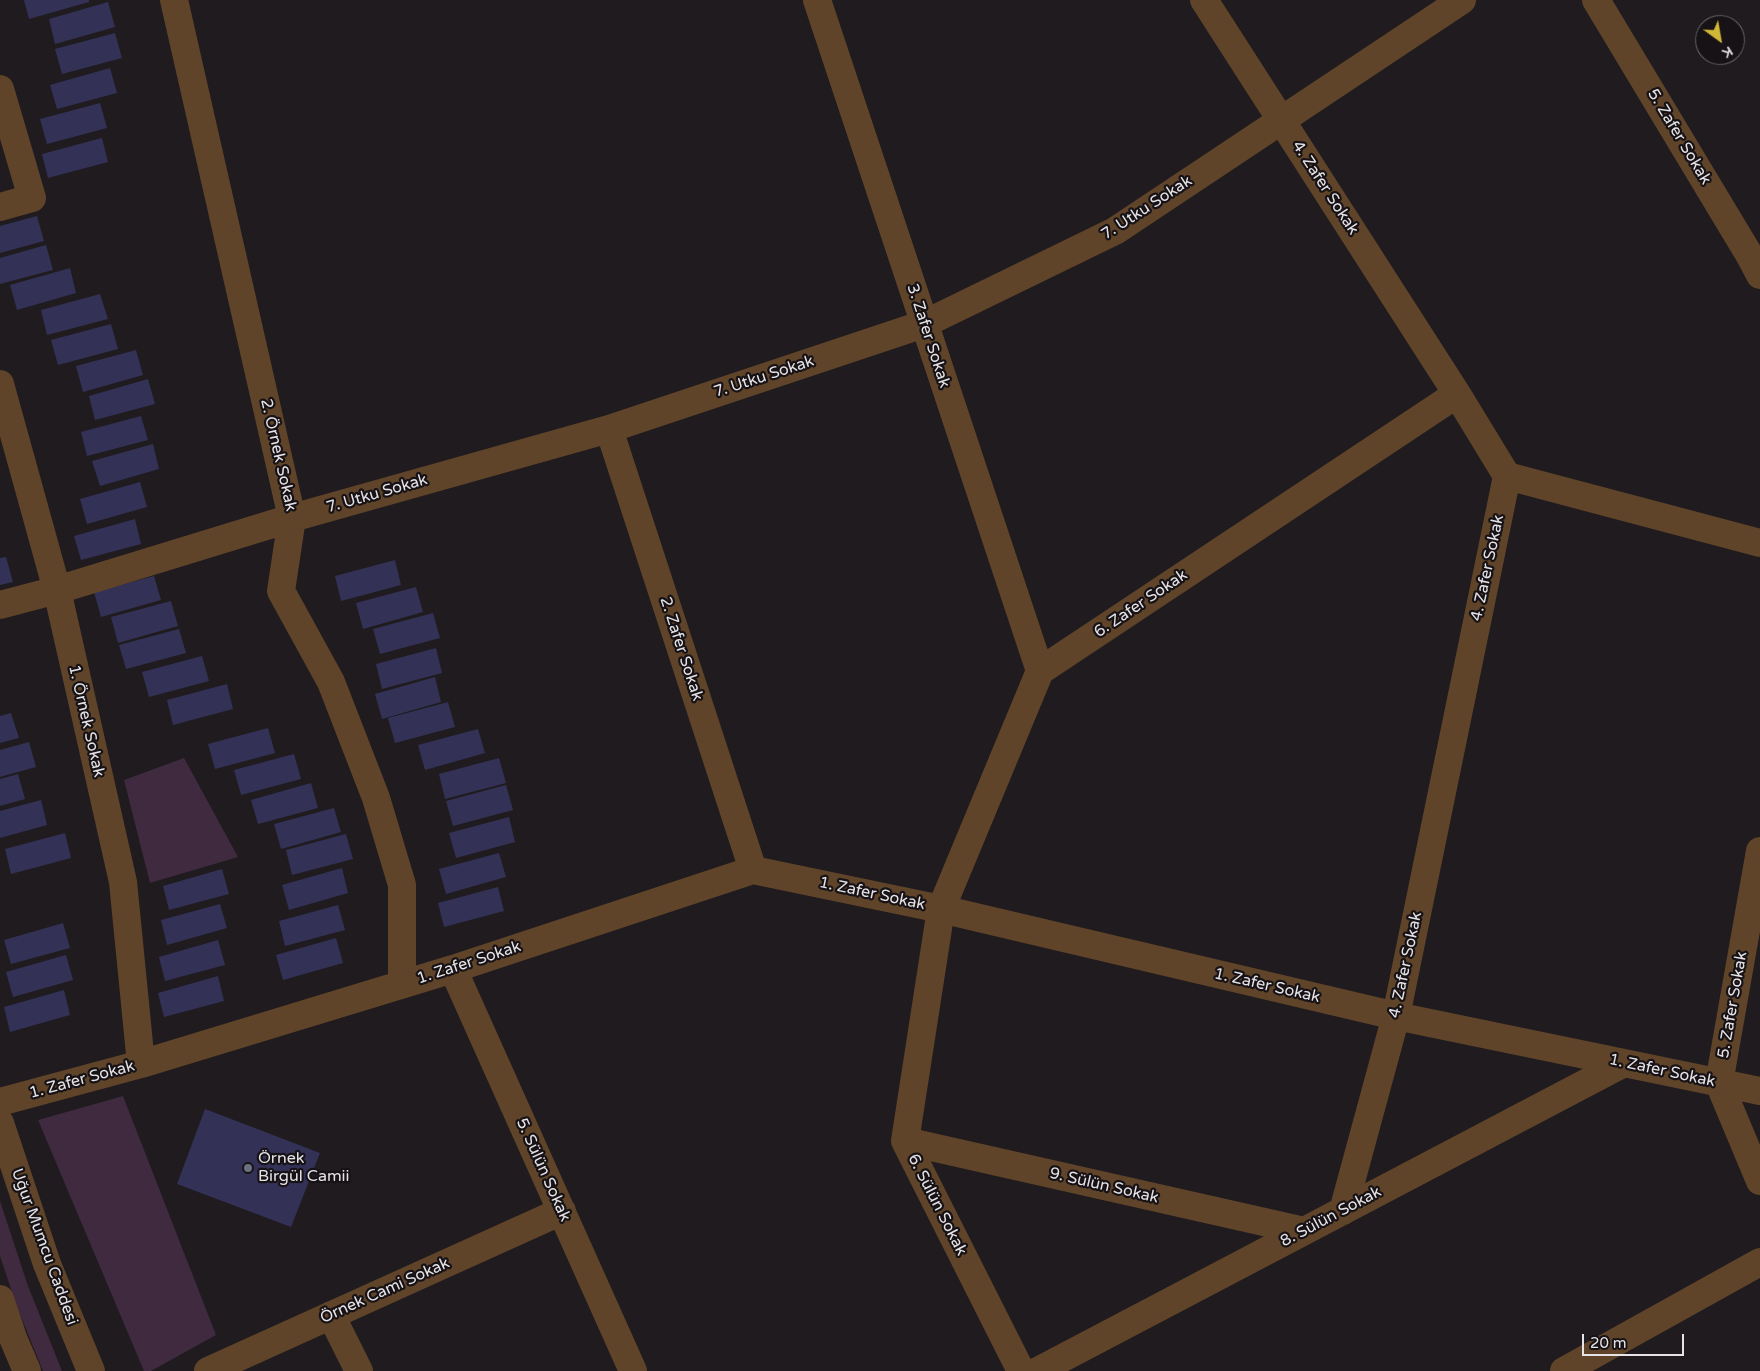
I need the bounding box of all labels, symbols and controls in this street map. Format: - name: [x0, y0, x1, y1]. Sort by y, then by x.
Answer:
- north arrow: [1695, 15, 1745, 65]
- text: K: [1719, 43, 1736, 62]
- street label: 5. Zafer Sokak: [1643, 86, 1715, 188]
- street label: 4. Zafer Sokak: [1287, 137, 1363, 239]
- street label: 7. Utku Sokak: [1098, 172, 1196, 244]
- street label: 3. Zafer Sokak: [902, 282, 954, 390]
- street label: 7. Utku Sokak: [712, 352, 816, 402]
- street label: 2. Örnek Sokak: [256, 397, 300, 513]
- street label: 7. Utku Sokak: [324, 470, 430, 518]
- street label: 4. Zafer Sokak: [1467, 513, 1509, 623]
- street label: 6. Zafer Sokak: [1091, 566, 1191, 642]
- street label: 2. Zafer Sokak: [655, 595, 707, 703]
- street label: 1. Örnek Sokak: [64, 663, 108, 779]
- street label: 1. Zafer Sokak: [817, 873, 927, 915]
- street label: 4. Zafer Sokak: [1385, 910, 1427, 1020]
- street label: 1. Zafer Sokak: [415, 937, 523, 989]
- street label: 5. Zafer Sokak: [1714, 950, 1752, 1060]
- street label: 1. Zafer Sokak: [1212, 964, 1322, 1008]
- street label: 1. Zafer Sokak: [1607, 1050, 1717, 1092]
- street label: 1. Zafer Sokak: [27, 1057, 137, 1103]
- street label: 5. Sülün Sokak: [512, 1115, 574, 1225]
- place label: Örnek Birgül Camii: [258, 1149, 350, 1187]
- street label: 6. Sülün Sokak: [903, 1151, 971, 1259]
- marker: Örnek Birgül Camii: [242, 1162, 254, 1174]
- street label: 9. Sülün Sokak: [1048, 1164, 1160, 1208]
- street label: Uğur Mumcu Caddesi: [7, 1166, 81, 1328]
- street label: 8. Sülün Sokak: [1277, 1182, 1385, 1252]
- street label: Örnek Cami Sokak: [317, 1254, 453, 1328]
- scale bar: [1585, 1324, 1688, 1356]
- text: 20 m: [1590, 1334, 1627, 1352]

